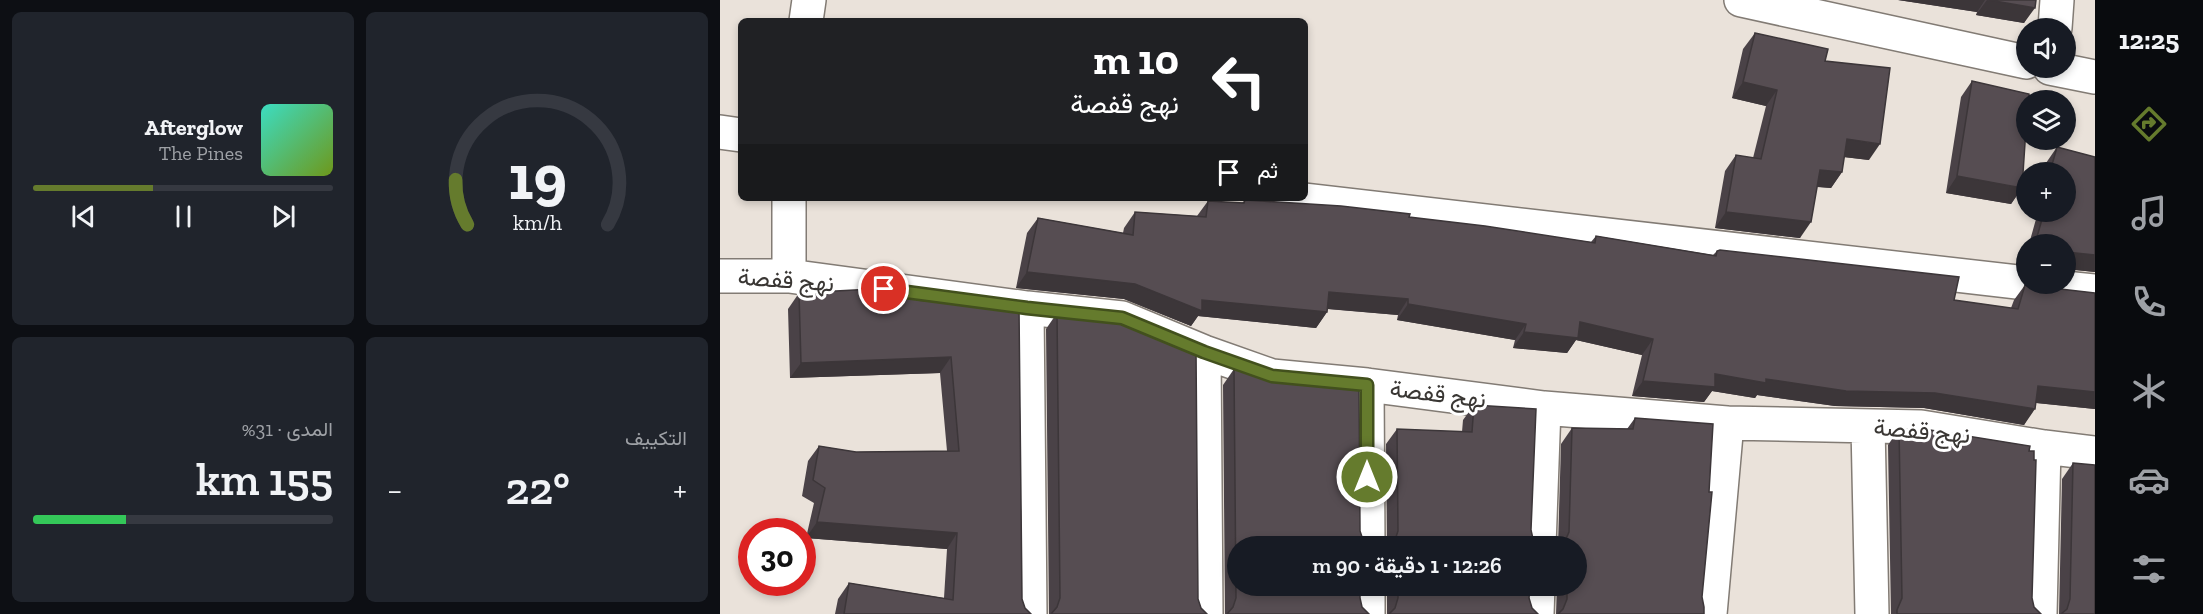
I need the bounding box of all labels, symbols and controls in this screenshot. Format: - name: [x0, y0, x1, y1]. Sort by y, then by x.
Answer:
- map controls: [2016, 18, 2076, 294]
- button: sound: [2016, 18, 2076, 78]
- text: 12:25: [2119, 24, 2179, 56]
- text: 10 m: [1093, 34, 1179, 85]
- icon: left: [1200, 42, 1278, 120]
- text: نهج قفصة: [1070, 88, 1179, 120]
- button: layers: [2016, 90, 2076, 150]
- icon: directions: [2128, 103, 2170, 145]
- text: Afterglow: [145, 114, 243, 141]
- text: The Pines: [159, 141, 243, 165]
- text: 19: [508, 141, 566, 216]
- icon: arrive: [1212, 156, 1245, 189]
- text: ثم: [1257, 157, 1278, 184]
- button: +: [2016, 162, 2076, 222]
- icon: music: [2128, 192, 2170, 234]
- icon: previous: [67, 200, 100, 233]
- icon: pause: [167, 200, 200, 233]
- icon: next: [267, 200, 300, 233]
- text: km/h: [513, 211, 561, 236]
- button: −: [2016, 234, 2076, 294]
- street label: نهج قفصة: [737, 262, 835, 300]
- pin: [858, 263, 909, 314]
- icon: arrive: [867, 272, 900, 305]
- icon: phone: [2128, 281, 2170, 323]
- icon: climate: [2128, 370, 2170, 412]
- street label: نهج قفصة: [1388, 373, 1488, 417]
- street label: نهج قفصة: [1872, 412, 1971, 452]
- text: المدى · 31%: [242, 417, 333, 441]
- text: التكييف: [625, 426, 687, 450]
- position arrow: [1335, 445, 1399, 509]
- text: 155 km: [196, 453, 333, 507]
- icon: car: [2128, 459, 2170, 501]
- text: 22°: [506, 462, 570, 516]
- text: −: [387, 470, 402, 509]
- text: +: [673, 470, 687, 509]
- speed limit sign: 30: [738, 518, 816, 596]
- icon: filters: [2128, 548, 2170, 590]
- text: 12:26 · 1 دقيقة · 90 m: [1312, 552, 1502, 579]

